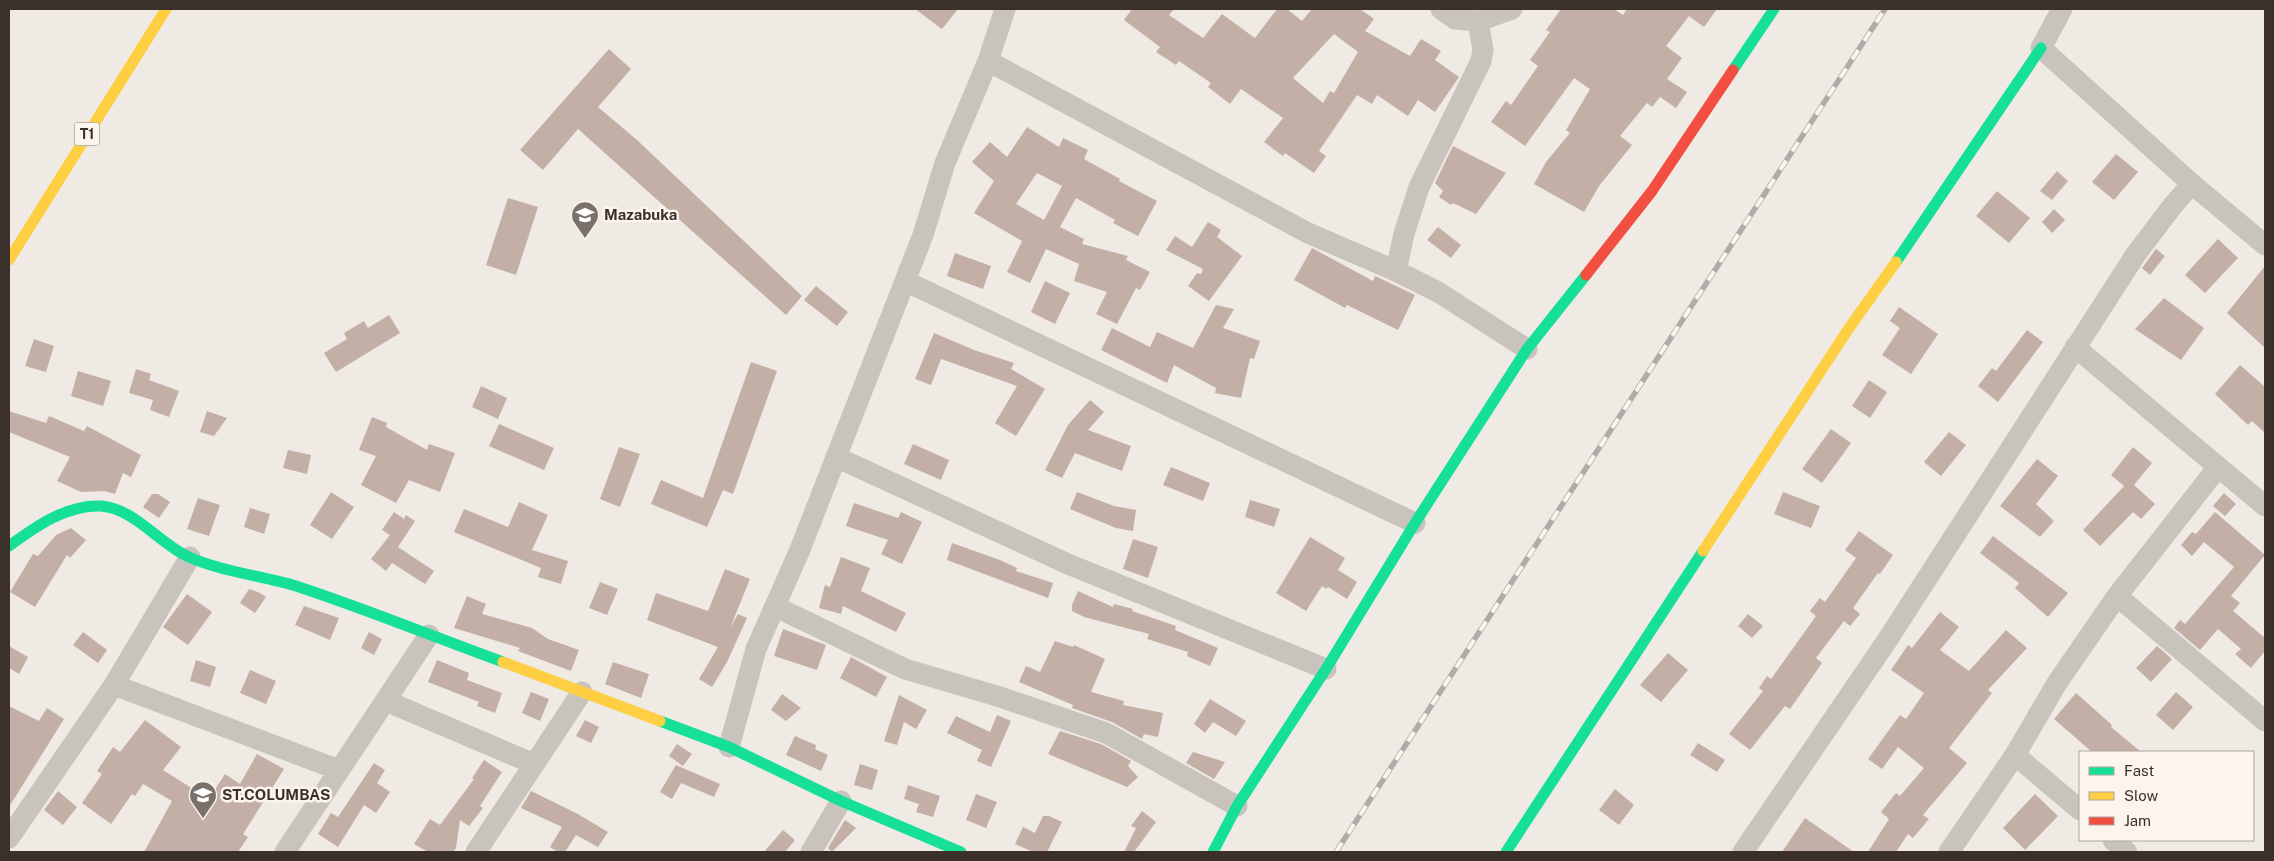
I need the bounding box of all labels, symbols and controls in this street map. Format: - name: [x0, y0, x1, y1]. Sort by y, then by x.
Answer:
- road number: T1: [74, 122, 100, 146]
- school or university icon: Mazabuka: [570, 200, 600, 239]
- place label: Mazabuka: [604, 206, 677, 223]
- legend: [2079, 751, 2254, 841]
- text: Fast: [2124, 762, 2154, 779]
- school or university icon: ST.COLUMBAS: [188, 780, 218, 819]
- place label: ST.COLUMBAS: [222, 786, 330, 803]
- text: Slow: [2124, 787, 2159, 804]
- text: Jam: [2124, 812, 2151, 829]

